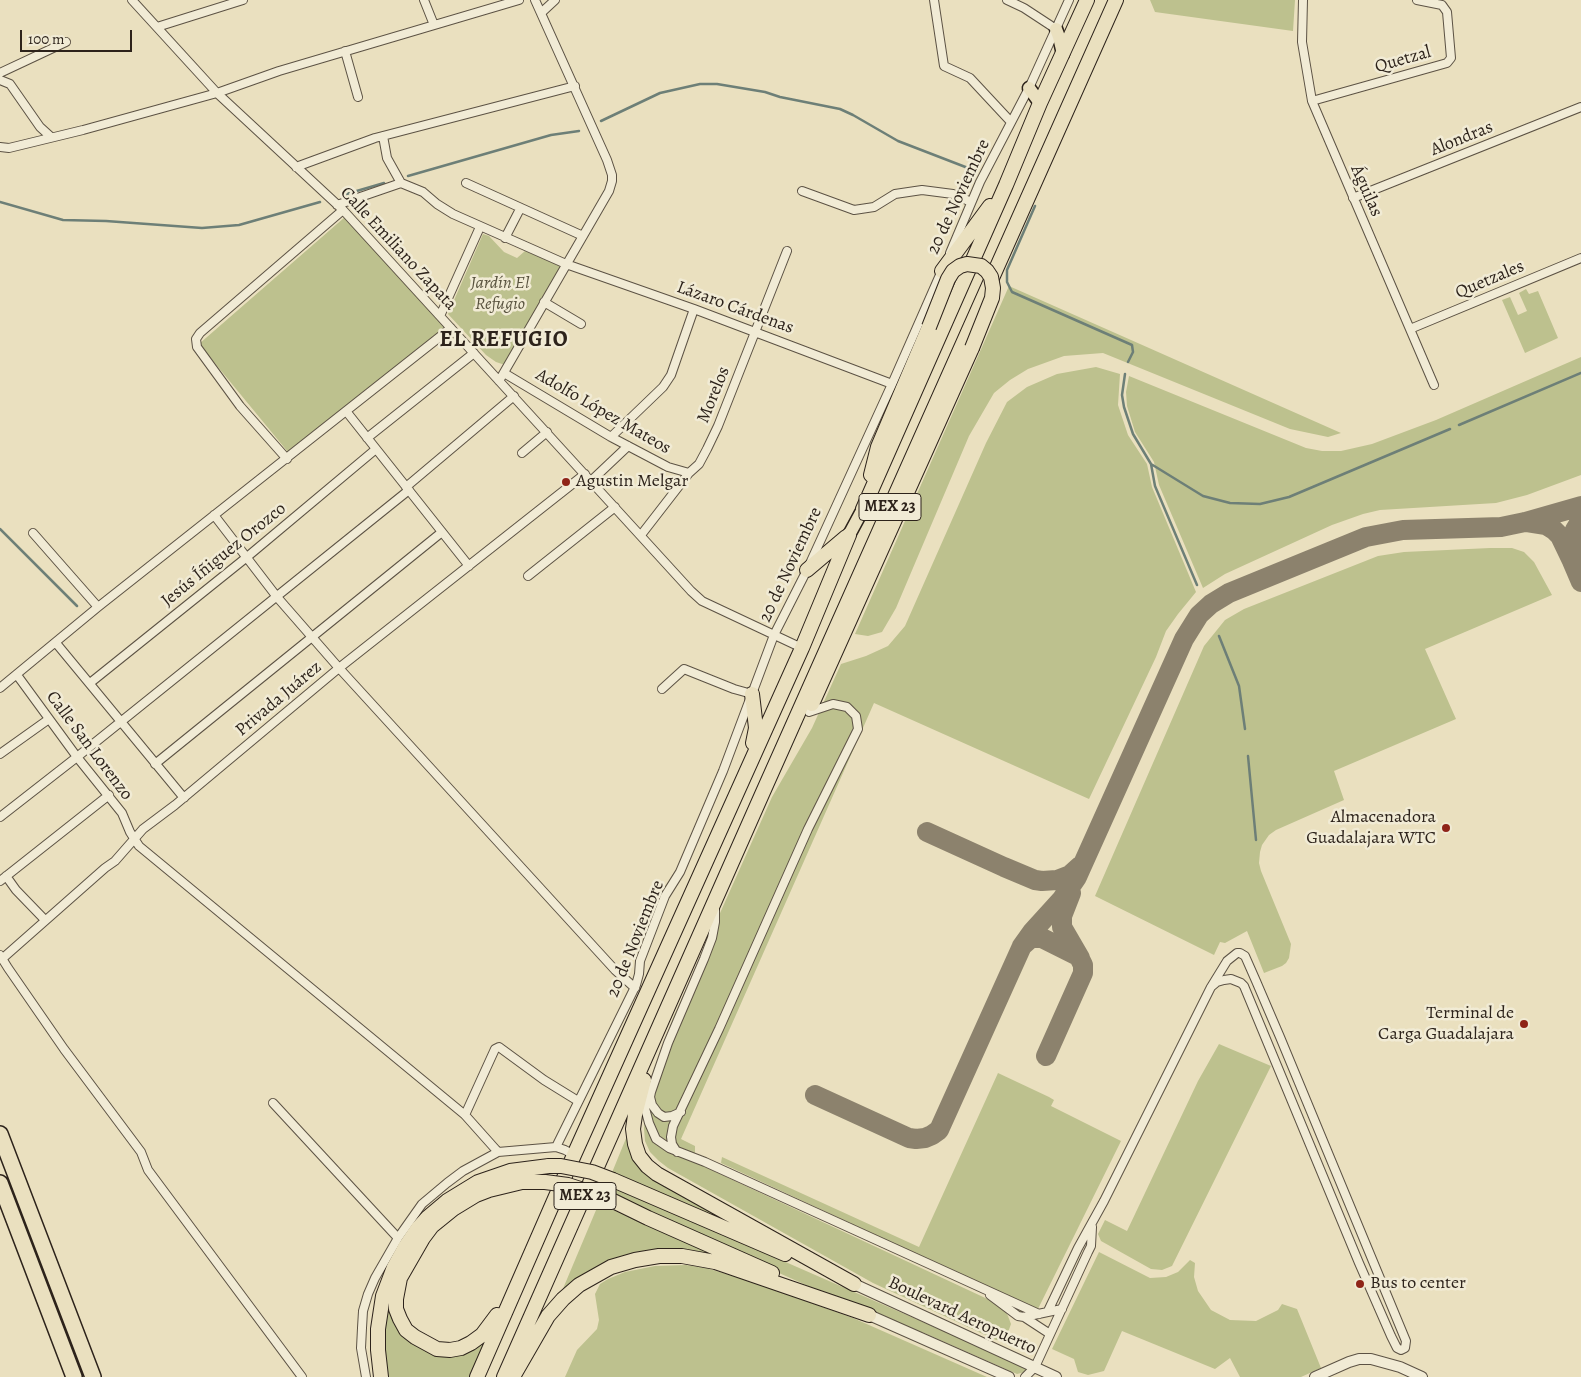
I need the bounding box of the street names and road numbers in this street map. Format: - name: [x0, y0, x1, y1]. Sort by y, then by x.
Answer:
- street label: Quetzal: [1372, 42, 1434, 78]
- street label: Alondras: [1428, 117, 1496, 161]
- street label: 20 de Noviembre: [923, 136, 995, 258]
- street label: Águilas: [1345, 162, 1387, 220]
- street label: Calle Emiliano Zapata: [335, 183, 461, 315]
- street label: Quetzales: [1452, 256, 1528, 304]
- street label: Lázaro Cárdenas: [674, 277, 796, 339]
- street label: Morelos: [693, 364, 735, 426]
- street label: Adolfo López Mateos: [532, 365, 674, 459]
- road number: MEX 23: [859, 494, 921, 520]
- street label: Jesús Íñiguez Orozco: [157, 498, 291, 612]
- street label: 20 de Noviembre: [755, 504, 827, 626]
- street label: Privada Juárez: [231, 657, 327, 741]
- street label: Calle San Lorenzo: [41, 687, 137, 805]
- street label: 20 de Noviembre: [603, 877, 669, 1001]
- road number: MEX 23: [554, 1182, 616, 1210]
- street label: Boulevard Aeropuerto: [885, 1272, 1039, 1360]

